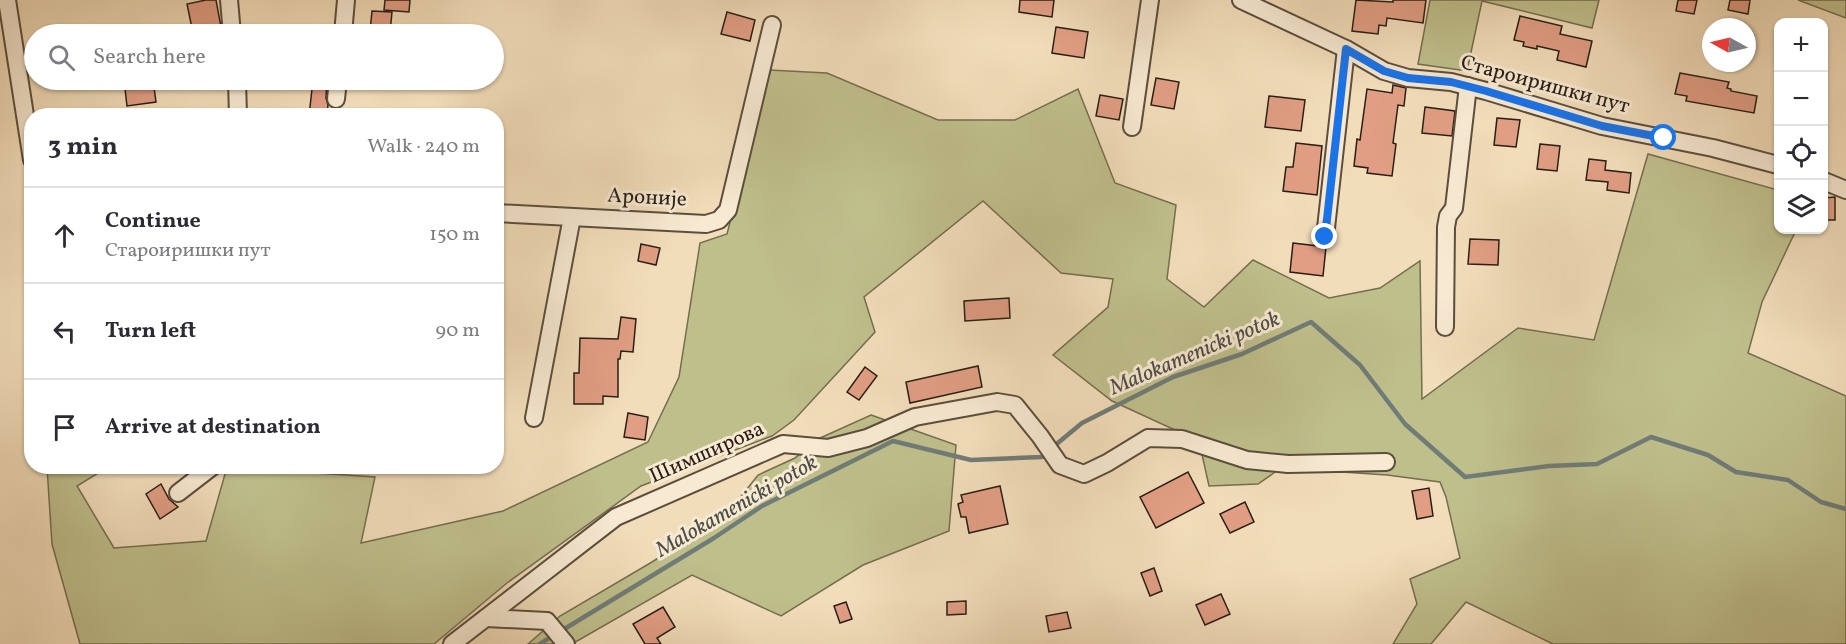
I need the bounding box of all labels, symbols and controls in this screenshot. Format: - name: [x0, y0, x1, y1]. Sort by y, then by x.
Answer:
- north arrow: [1702, 18, 1756, 72]
- map controls: [1774, 18, 1828, 234]
- button: +: [1774, 18, 1828, 72]
- search box: [24, 24, 504, 90]
- icon: search: [45, 41, 78, 74]
- text: Search here: [93, 42, 206, 73]
- street label: Староиришки пут: [1457, 49, 1633, 122]
- button: −: [1774, 72, 1828, 126]
- route start: [1650, 124, 1676, 150]
- button: locate: [1774, 126, 1828, 180]
- text: 3 min: [48, 129, 118, 165]
- text: Walk · 240 m: [367, 133, 480, 161]
- button: layers: [1774, 180, 1828, 234]
- street label: Ароније: [607, 181, 687, 215]
- text: Continue: [105, 206, 201, 237]
- icon: ahead: [48, 219, 81, 252]
- text: 150 m: [429, 221, 480, 249]
- route end: [1311, 223, 1337, 249]
- text: Староиришки пут: [105, 237, 271, 265]
- water label: Malokamenicki potok: [1104, 304, 1285, 404]
- icon: left: [48, 315, 81, 348]
- text: Turn left: [105, 316, 196, 347]
- text: 90 m: [436, 317, 480, 345]
- icon: arrive: [48, 411, 81, 444]
- text: Arrive at destination: [105, 412, 321, 443]
- street label: Шимширова: [645, 415, 769, 491]
- water label: Malokamenicki potok: [649, 448, 824, 566]

